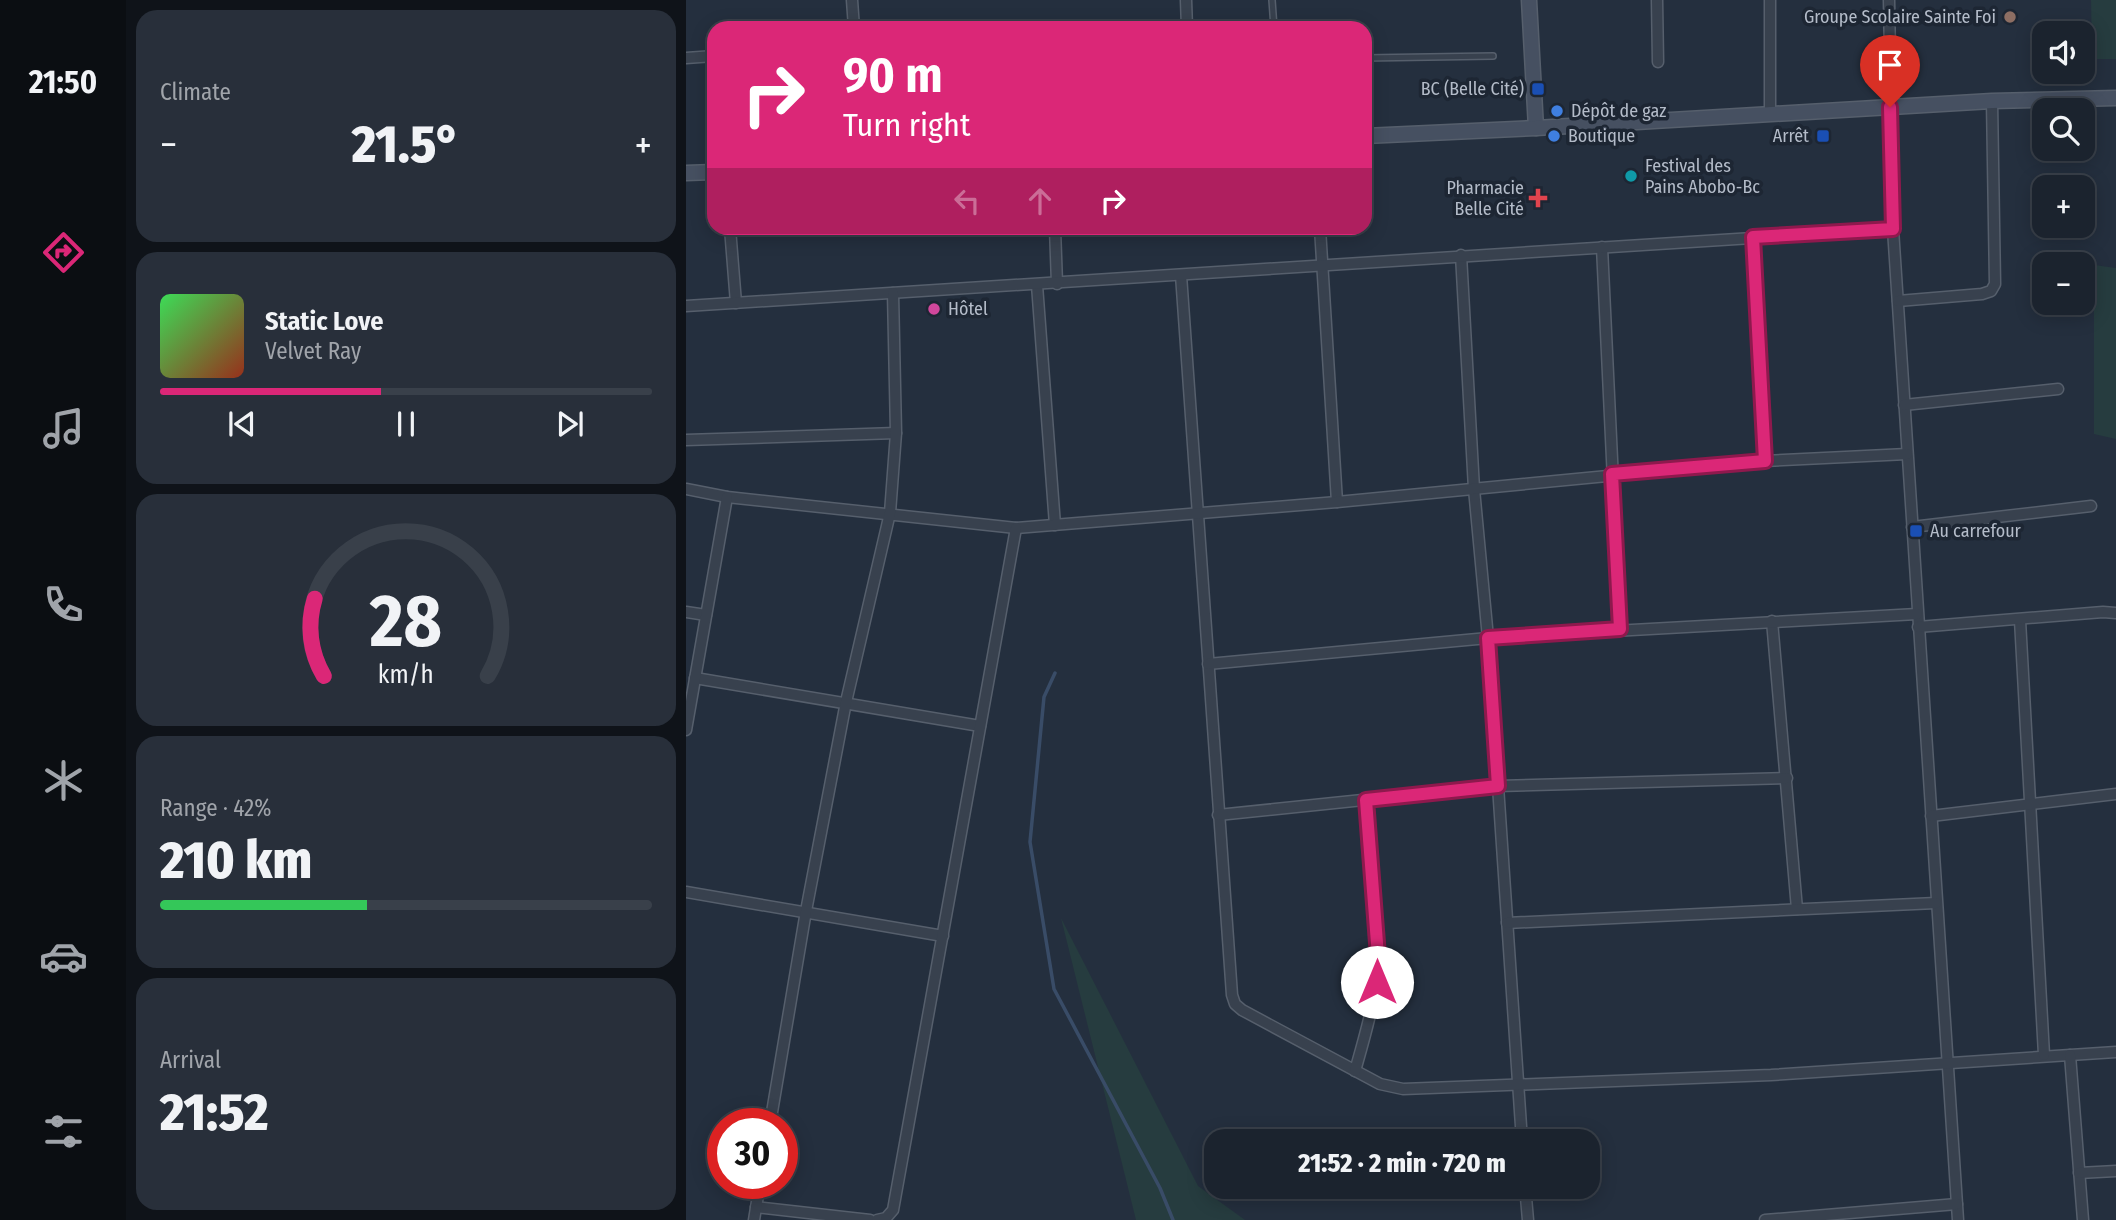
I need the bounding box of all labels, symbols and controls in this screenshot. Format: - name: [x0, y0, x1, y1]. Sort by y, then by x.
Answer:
- place label: Groupe Scolaire Sainte Foi: [1804, 6, 1996, 28]
- marker: Groupe Scolaire Sainte Foi: [2002, 9, 2018, 25]
- map controls: [2032, 21, 2095, 315]
- button: sound: [2032, 21, 2095, 84]
- pin: [1860, 35, 1920, 107]
- text: 90 m: [843, 46, 943, 105]
- icon: arrive: [1871, 46, 1909, 84]
- icon: right: [728, 49, 819, 140]
- text: 21:50: [29, 63, 97, 101]
- text: Climate: [160, 78, 231, 106]
- place label: BC (Belle Cité): [1421, 78, 1524, 100]
- marker: BC (Belle Cité): [1530, 81, 1546, 97]
- button: search: [2032, 98, 2095, 161]
- place label: Dépôt de gaz: [1571, 100, 1666, 122]
- marker: Dépôt de gaz: [1549, 103, 1565, 119]
- text: Turn right: [843, 106, 970, 144]
- text: 21.5°: [352, 113, 460, 176]
- text: −: [160, 122, 177, 168]
- text: +: [635, 122, 652, 168]
- place label: Boutique: [1568, 125, 1635, 147]
- place label: Arrêt: [1773, 125, 1809, 147]
- marker: Boutique: [1546, 128, 1562, 144]
- marker: Arrêt: [1815, 128, 1831, 144]
- place label: Festival des Pains Abobo-Bc: [1645, 155, 1760, 198]
- marker: Festival des Pains Abobo-Bc: [1623, 168, 1639, 184]
- button: +: [2032, 175, 2095, 238]
- place label: Pharmacie Belle Cité: [1447, 177, 1524, 220]
- icon: left: [948, 182, 986, 220]
- icon: ahead: [1021, 182, 1059, 220]
- icon: right: [1094, 182, 1132, 220]
- marker: Pharmacie Belle Cité: [1530, 190, 1546, 206]
- icon: directions: [39, 228, 88, 277]
- button: −: [2032, 252, 2095, 315]
- place label: Hôtel: [948, 298, 988, 320]
- marker: Hôtel: [926, 301, 942, 317]
- text: Static Love: [265, 306, 383, 337]
- text: Velvet Ray: [265, 337, 361, 365]
- icon: music: [39, 404, 88, 453]
- icon: previous: [223, 405, 261, 443]
- icon: pause: [387, 405, 425, 443]
- icon: next: [551, 405, 589, 443]
- place label: Au carrefour: [1930, 520, 2022, 542]
- marker: Au carrefour: [1908, 523, 1924, 539]
- text: 28: [369, 578, 442, 665]
- icon: phone: [39, 580, 88, 629]
- text: km/h: [378, 660, 434, 690]
- icon: climate: [39, 756, 88, 805]
- text: Range · 42%: [160, 794, 271, 822]
- text: 210 km: [160, 829, 312, 892]
- icon: car: [39, 932, 88, 981]
- position arrow: [1340, 945, 1414, 1019]
- text: Arrival: [160, 1046, 221, 1074]
- text: 21:52: [160, 1081, 268, 1144]
- icon: filters: [39, 1107, 88, 1156]
- speed limit sign: 30: [707, 1108, 798, 1199]
- text: 21:52 · 2 min · 720 m: [1298, 1148, 1506, 1179]

